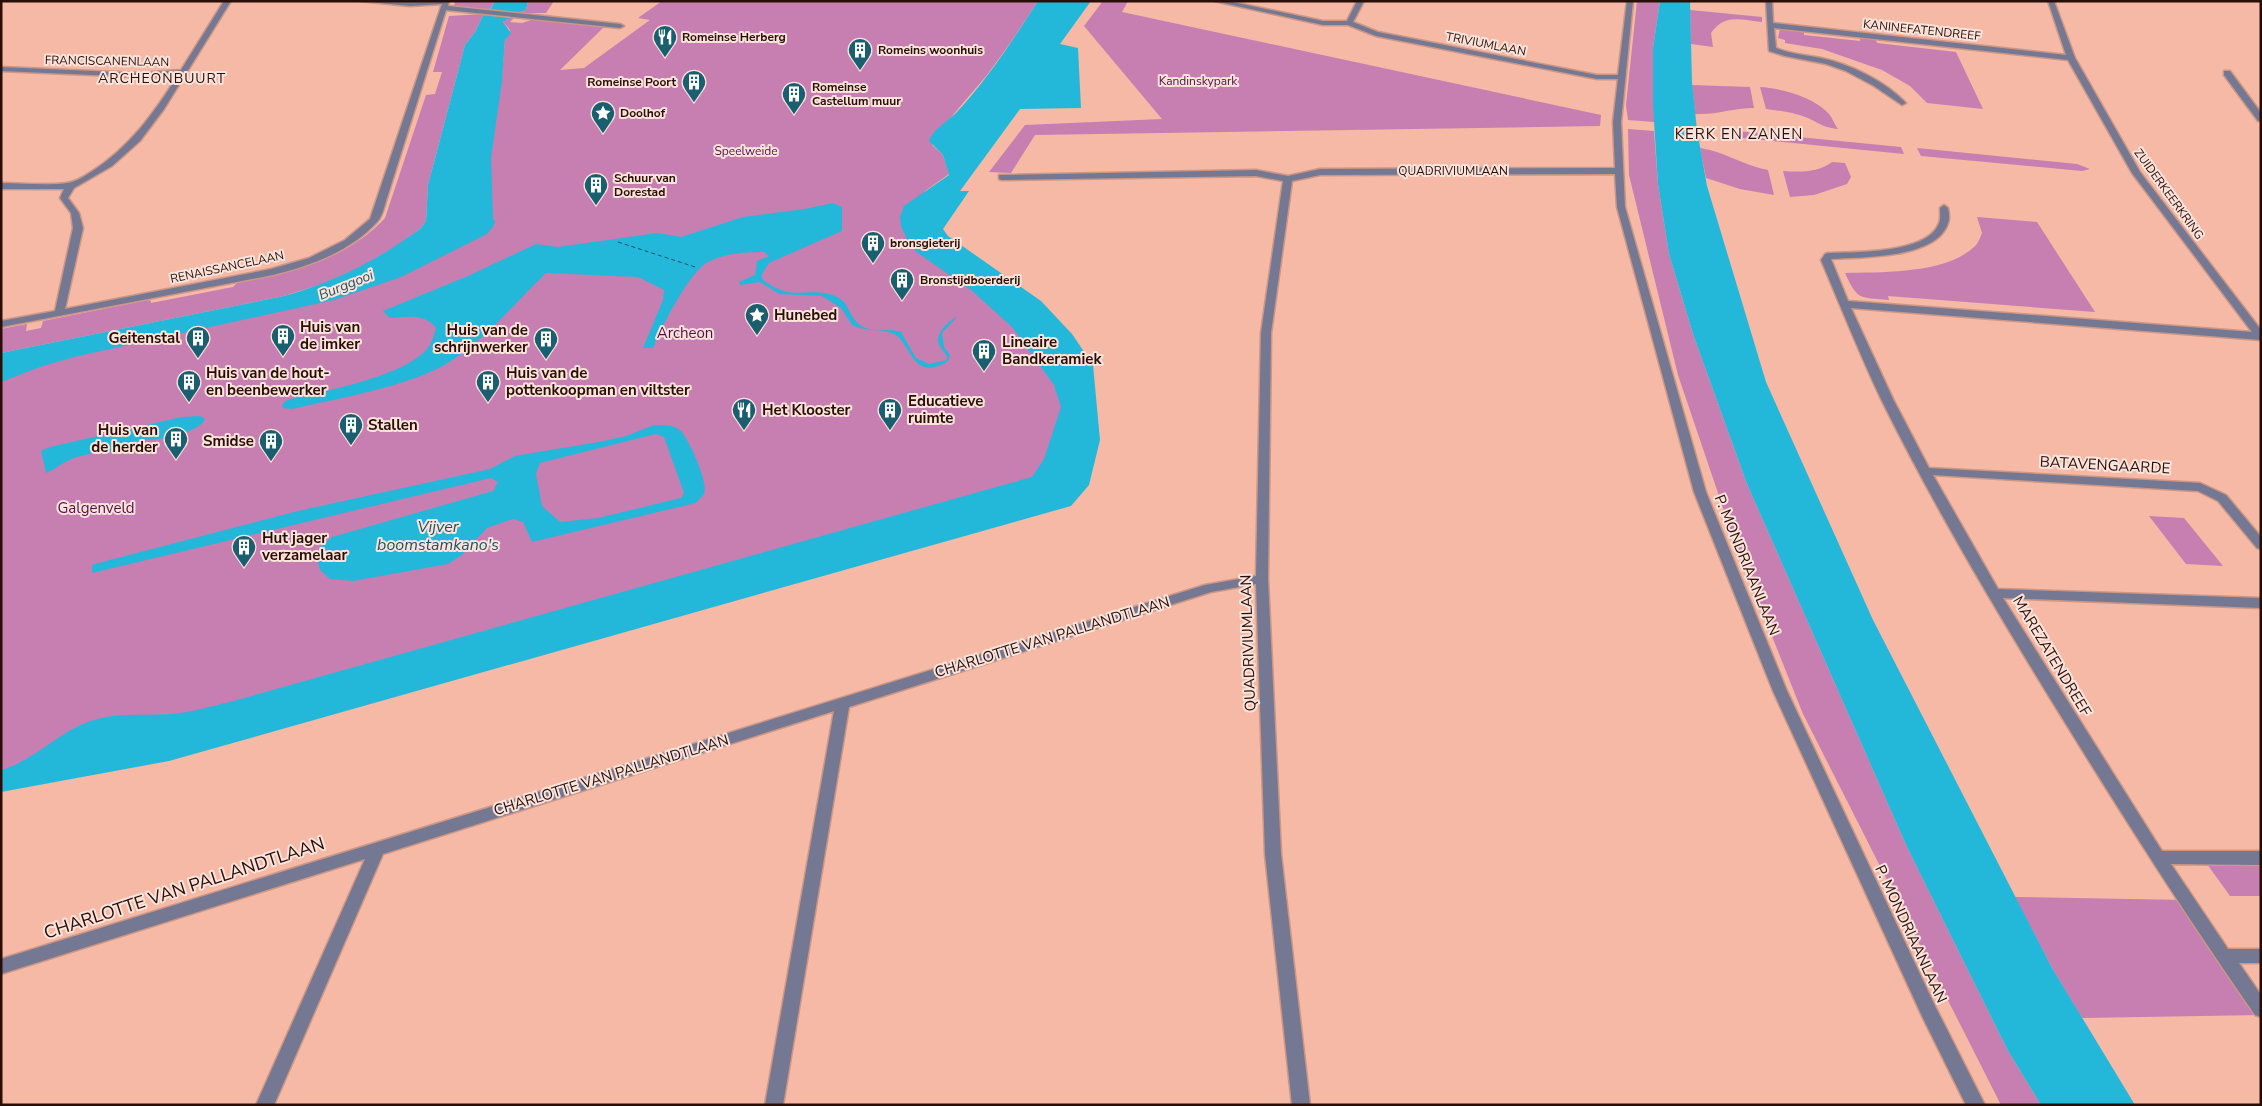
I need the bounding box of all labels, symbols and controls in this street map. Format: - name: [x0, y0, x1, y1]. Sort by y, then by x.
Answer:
- street label: KANINEFATENDREEF: [1862, 16, 1982, 44]
- restaurant icon: Romeinse Herberg: [652, 24, 678, 58]
- street label: TRIVIUMLAAN: [1445, 28, 1527, 60]
- place label: Romeinse Herberg: [682, 29, 786, 45]
- building icon: Romeins woonhuis: [847, 37, 873, 71]
- place label: Romeins woonhuis: [878, 42, 983, 58]
- street label: FRANCISCANENLAAN: [45, 52, 169, 70]
- district label: ARCHEONBUURT: [98, 69, 226, 88]
- building icon: Romeinse Poort: [681, 69, 707, 103]
- park label: Kandinskypark: [1159, 73, 1238, 89]
- place label: Romeinse Poort: [587, 74, 676, 90]
- place label: Romeinse Castellum muur: [812, 79, 901, 109]
- building icon: Romeinse Castellum muur: [781, 81, 807, 115]
- place icon: Doolhof: [590, 100, 616, 134]
- place label: Doolhof: [620, 105, 666, 121]
- district label: KERK EN ZANEN: [1675, 124, 1803, 144]
- park label: Speelweide: [714, 143, 778, 159]
- street label: ZUIDERKEERKRING: [2131, 145, 2207, 243]
- street label: QUADRIVIUMLAAN: [1398, 163, 1508, 179]
- place label: Schuur van Dorestad: [614, 170, 676, 200]
- building icon: Schuur van Dorestad: [583, 172, 609, 206]
- building icon: bronsgieterij: [860, 230, 886, 264]
- place label: bronsgieterij: [890, 235, 960, 251]
- street label: RENAISSANCELAAN: [169, 247, 285, 287]
- water label: Burggooi: [316, 265, 377, 305]
- building icon: Bronstijdboerderij: [889, 267, 915, 301]
- place label: Bronstijdboerderij: [920, 272, 1020, 288]
- place icon: Hunebed: [744, 302, 770, 336]
- place label: Hunebed: [774, 305, 837, 325]
- place label: Huis van de imker: [300, 317, 360, 354]
- place label: Huis van de schrijnwerker: [434, 320, 528, 357]
- building icon: Huis van de imker: [270, 323, 296, 357]
- park label: Archeon: [657, 323, 713, 343]
- building icon: Geitenstal: [185, 325, 211, 359]
- building icon: Huis van de schrijnwerker: [533, 326, 559, 360]
- place label: Geitenstal: [108, 328, 180, 348]
- place label: Lineaire Bandkeramiek: [1002, 332, 1102, 369]
- building icon: Lineaire Bandkeramiek: [971, 338, 997, 372]
- place label: Huis van de hout- en beenbewerker: [206, 363, 330, 400]
- place label: Huis van de pottenkoopman en viltster: [506, 363, 690, 400]
- building icon: Huis van de hout- en beenbewerker: [176, 369, 202, 403]
- building icon: Huis van de pottenkoopman en viltster: [475, 369, 501, 403]
- place label: Educatieve ruimte: [908, 391, 983, 428]
- restaurant icon: Het Klooster: [731, 397, 757, 431]
- building icon: Educatieve ruimte: [877, 397, 903, 431]
- place label: Het Klooster: [762, 400, 851, 420]
- building icon: Stallen: [338, 412, 364, 446]
- place label: Stallen: [368, 415, 418, 435]
- place label: Huis van de herder: [91, 420, 158, 457]
- building icon: Huis van de herder: [163, 426, 189, 460]
- building icon: Smidse: [258, 428, 284, 462]
- place label: Smidse: [203, 431, 254, 451]
- street label: BATAVENGAARDE: [2039, 452, 2171, 478]
- street label: P. MONDRIAANLAAN: [1710, 492, 1784, 638]
- park label: Galgenveld: [57, 498, 135, 518]
- water label: Vijver boomstamkano's: [377, 516, 499, 556]
- place label: Hut jager verzamelaar: [261, 528, 348, 565]
- building icon: Hut jager verzamelaar: [231, 534, 257, 568]
- street label: QUADRIVIUMLAAN: [1236, 574, 1260, 712]
- street label: CHARLOTTE VAN PALLANDTLAAN: [932, 592, 1172, 682]
- street label: MAREZATENDREEF: [2008, 592, 2096, 720]
- street label: CHARLOTTE VAN PALLANDTLAAN: [491, 730, 731, 820]
- street label: CHARLOTTE VAN PALLANDTLAAN: [41, 831, 327, 945]
- street label: P. MONDRIAANLAAN: [1870, 862, 1952, 1006]

